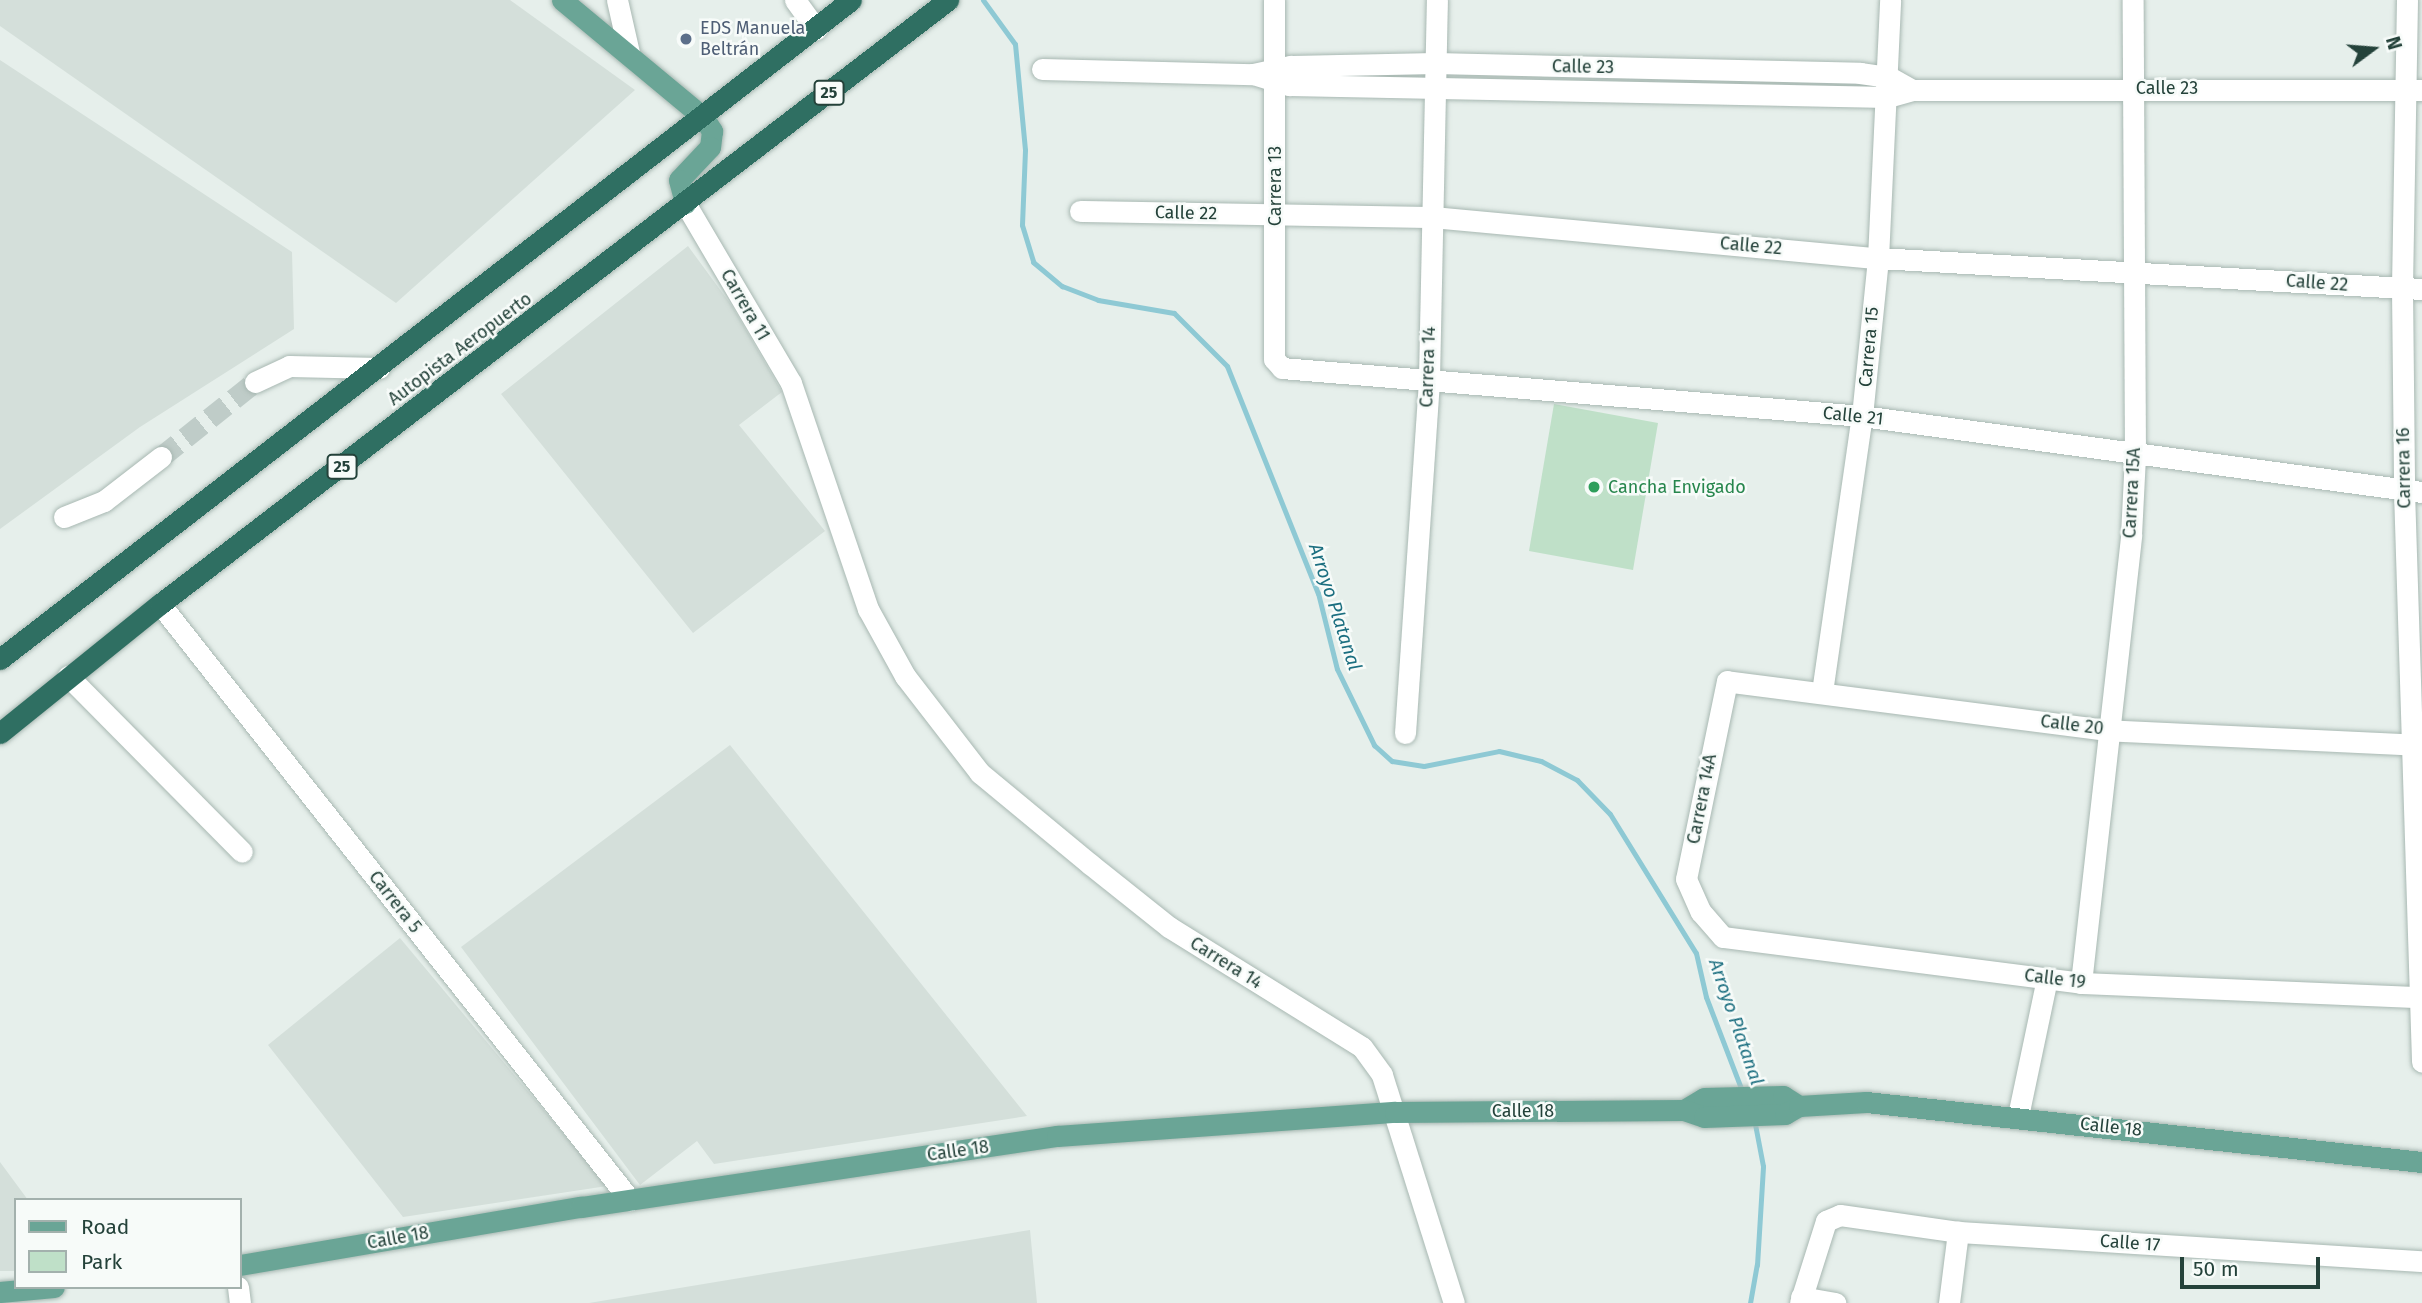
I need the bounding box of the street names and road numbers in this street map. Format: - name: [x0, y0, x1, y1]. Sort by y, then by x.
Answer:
- street label: Calle 23: [1552, 56, 1614, 78]
- street label: Calle 23: [2136, 77, 2198, 99]
- road number: 25: [813, 80, 845, 106]
- street label: Carrera 13: [1264, 146, 1286, 226]
- street label: Calle 22: [1155, 202, 1217, 224]
- street label: Calle 22: [1719, 233, 1783, 259]
- street label: Carrera 11: [716, 265, 774, 345]
- street label: Calle 22: [2285, 270, 2349, 296]
- street label: Autopista Aeropuerto: [384, 288, 536, 410]
- street label: Carrera 15: [1855, 306, 1883, 388]
- street label: Carrera 14: [1416, 326, 1440, 408]
- street label: Calle 21: [1822, 402, 1884, 430]
- street label: Carrera 16: [2392, 427, 2416, 509]
- street label: Carrera 15A: [2119, 447, 2145, 539]
- road number: 25: [326, 454, 358, 480]
- street label: Calle 20: [2039, 710, 2105, 740]
- street label: Carrera 14A: [1683, 752, 1721, 846]
- street label: Carrera 5: [364, 867, 426, 937]
- street label: Carrera 14: [1186, 932, 1266, 994]
- street label: Calle 19: [2023, 965, 2087, 993]
- street label: Calle 18: [1492, 1100, 1554, 1122]
- street label: Calle 18: [2079, 1113, 2143, 1141]
- street label: Calle 18: [926, 1136, 990, 1166]
- street label: Calle 18: [365, 1222, 431, 1254]
- street label: Calle 17: [2099, 1230, 2161, 1256]

